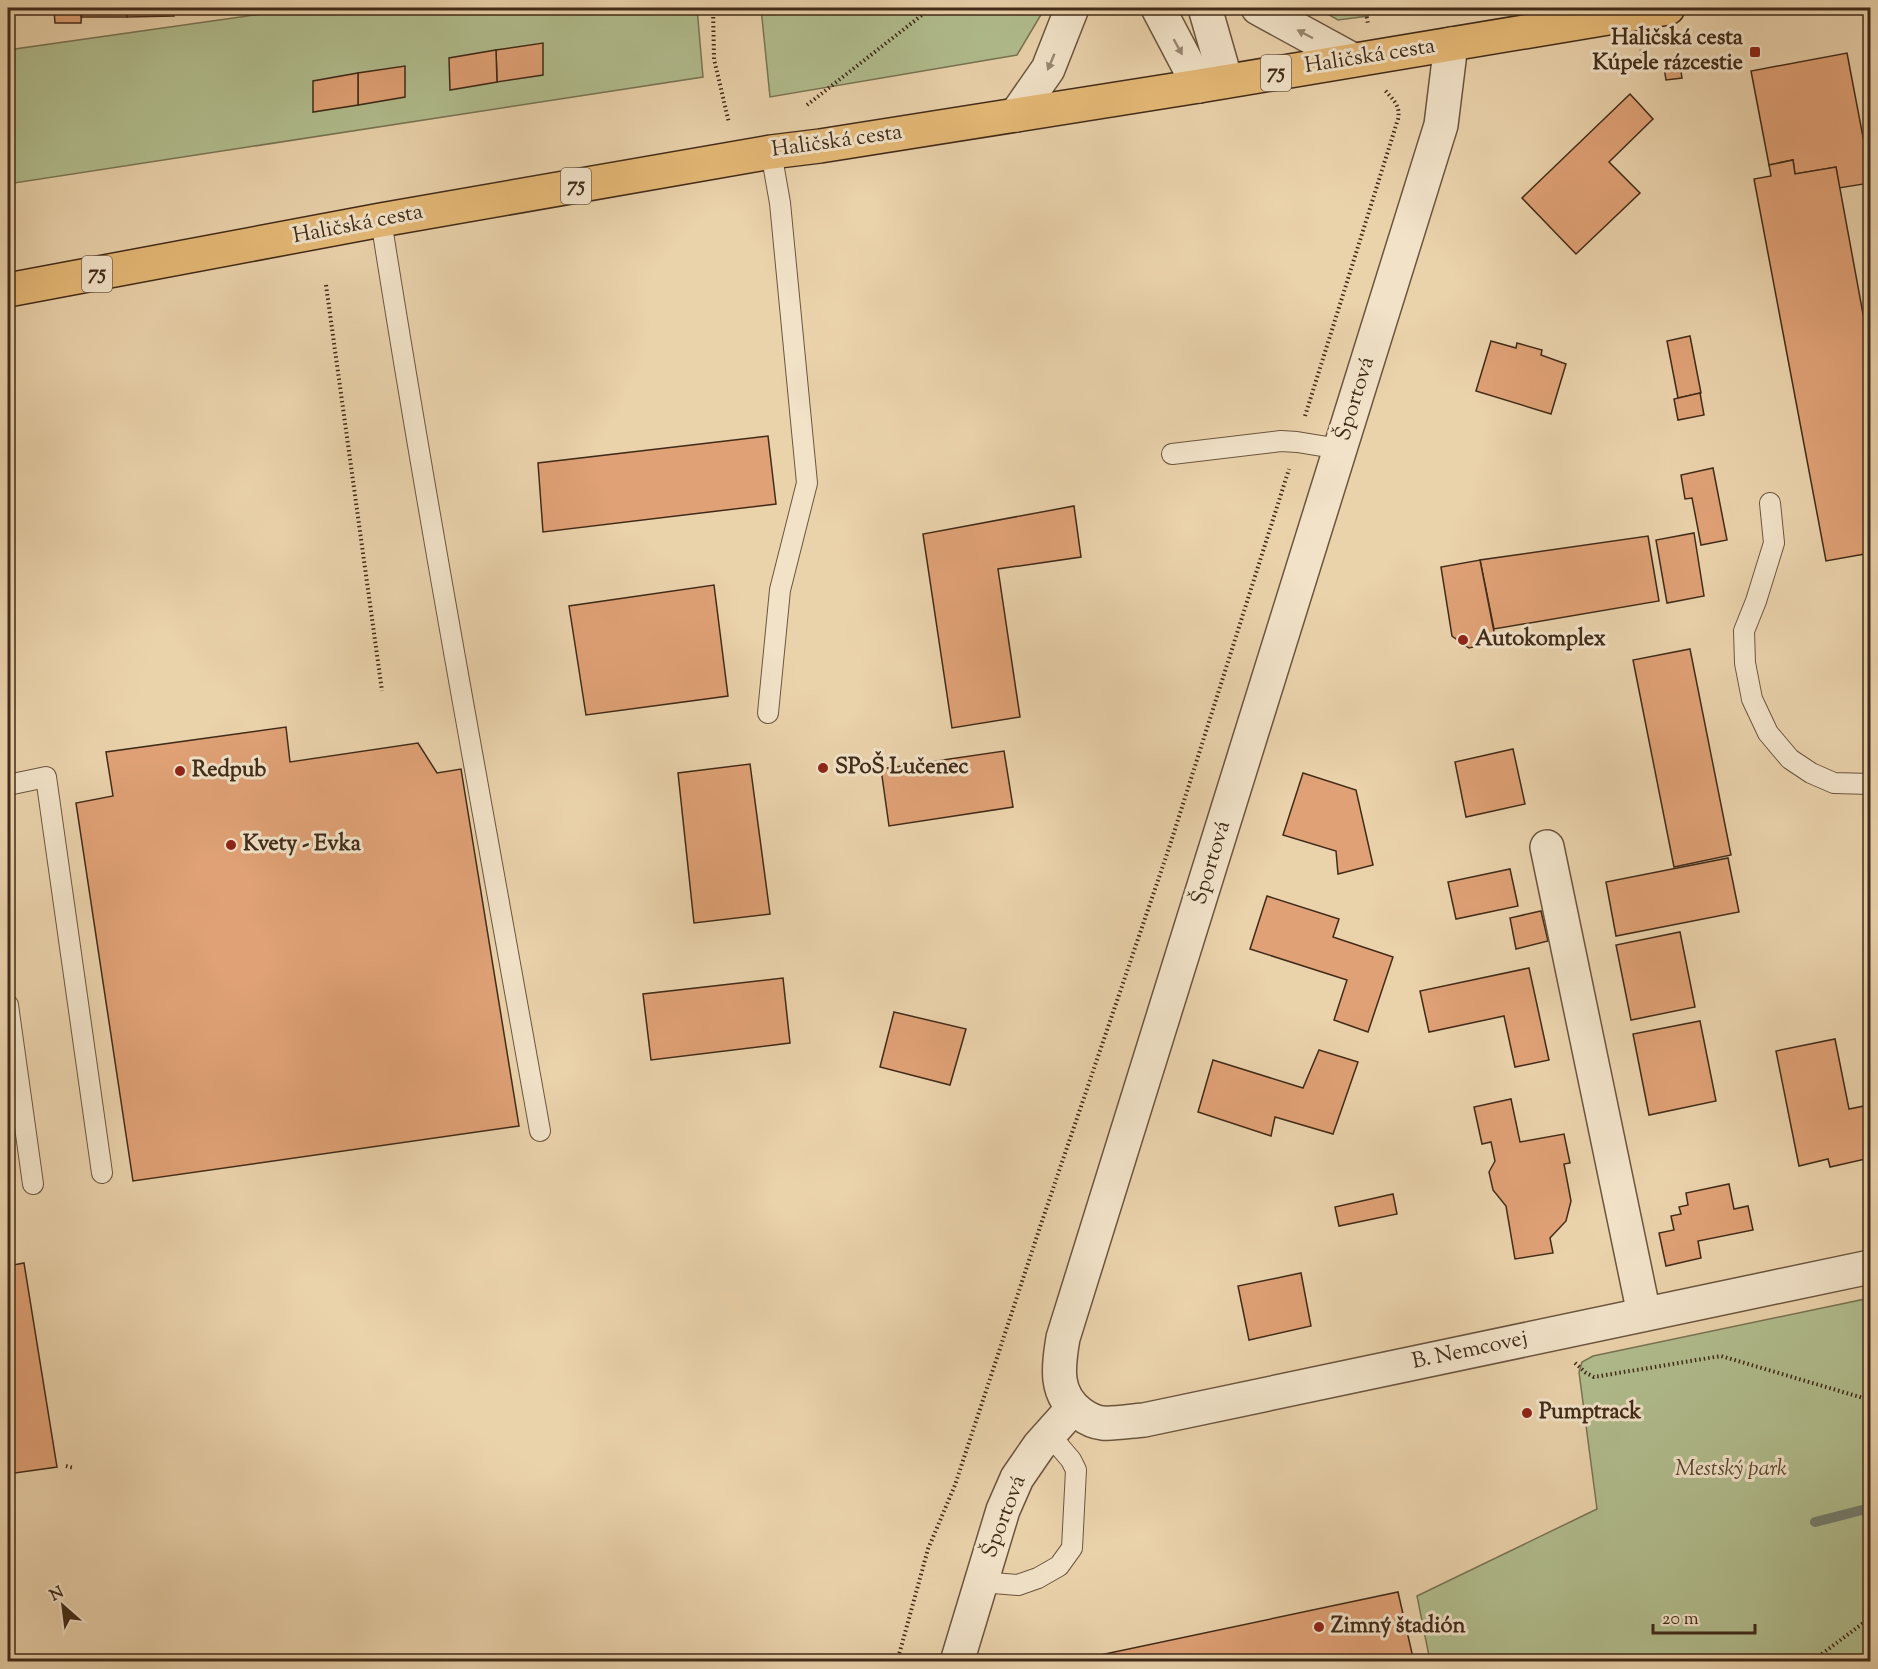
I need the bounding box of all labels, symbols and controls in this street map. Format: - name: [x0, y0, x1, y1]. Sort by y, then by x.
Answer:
- place label: Haličská cesta Kúpele rázcestie: [1592, 23, 1744, 80]
- one-way arrow: [1297, 29, 1314, 39]
- street label: Haličská cesta: [1302, 31, 1438, 83]
- one-way arrow: [1173, 39, 1183, 56]
- marker: Haličská cesta Kúpele rázcestie: [1748, 45, 1762, 59]
- one-way arrow: [1046, 53, 1055, 71]
- road number: 75: [1261, 55, 1291, 91]
- street label: Haličská cesta: [770, 117, 904, 167]
- road number: 75: [561, 168, 591, 204]
- street label: Haličská cesta: [290, 197, 426, 253]
- road number: 75: [82, 256, 112, 292]
- street label: Športová: [1327, 353, 1384, 445]
- place label: Autokomplex: [1475, 624, 1606, 656]
- marker: Autokomplex: [1456, 633, 1470, 647]
- place label: SPoŠ Lučenec: [835, 751, 969, 784]
- place label: Redpub: [192, 755, 266, 787]
- marker: SPoŠ Lučenec: [816, 761, 830, 775]
- marker: Redpub: [173, 764, 187, 778]
- street label: Športová: [1183, 817, 1240, 909]
- place label: Kvety - Evka: [243, 829, 362, 861]
- marker: Kvety - Evka: [224, 838, 238, 852]
- street label: B. Nemcovej: [1409, 1323, 1531, 1379]
- place label: Pumptrack: [1539, 1397, 1641, 1429]
- marker: Pumptrack: [1520, 1406, 1534, 1420]
- park label: Mestský park: [1675, 1454, 1787, 1486]
- street label: Športová: [974, 1471, 1035, 1563]
- north arrow: [33, 1576, 93, 1636]
- text: N: [46, 1582, 68, 1608]
- scale bar: [1653, 1597, 1755, 1635]
- text: 20 m: [1662, 1607, 1699, 1633]
- place label: Zimný štadión: [1331, 1611, 1465, 1643]
- marker: Zimný štadión: [1312, 1620, 1326, 1634]

